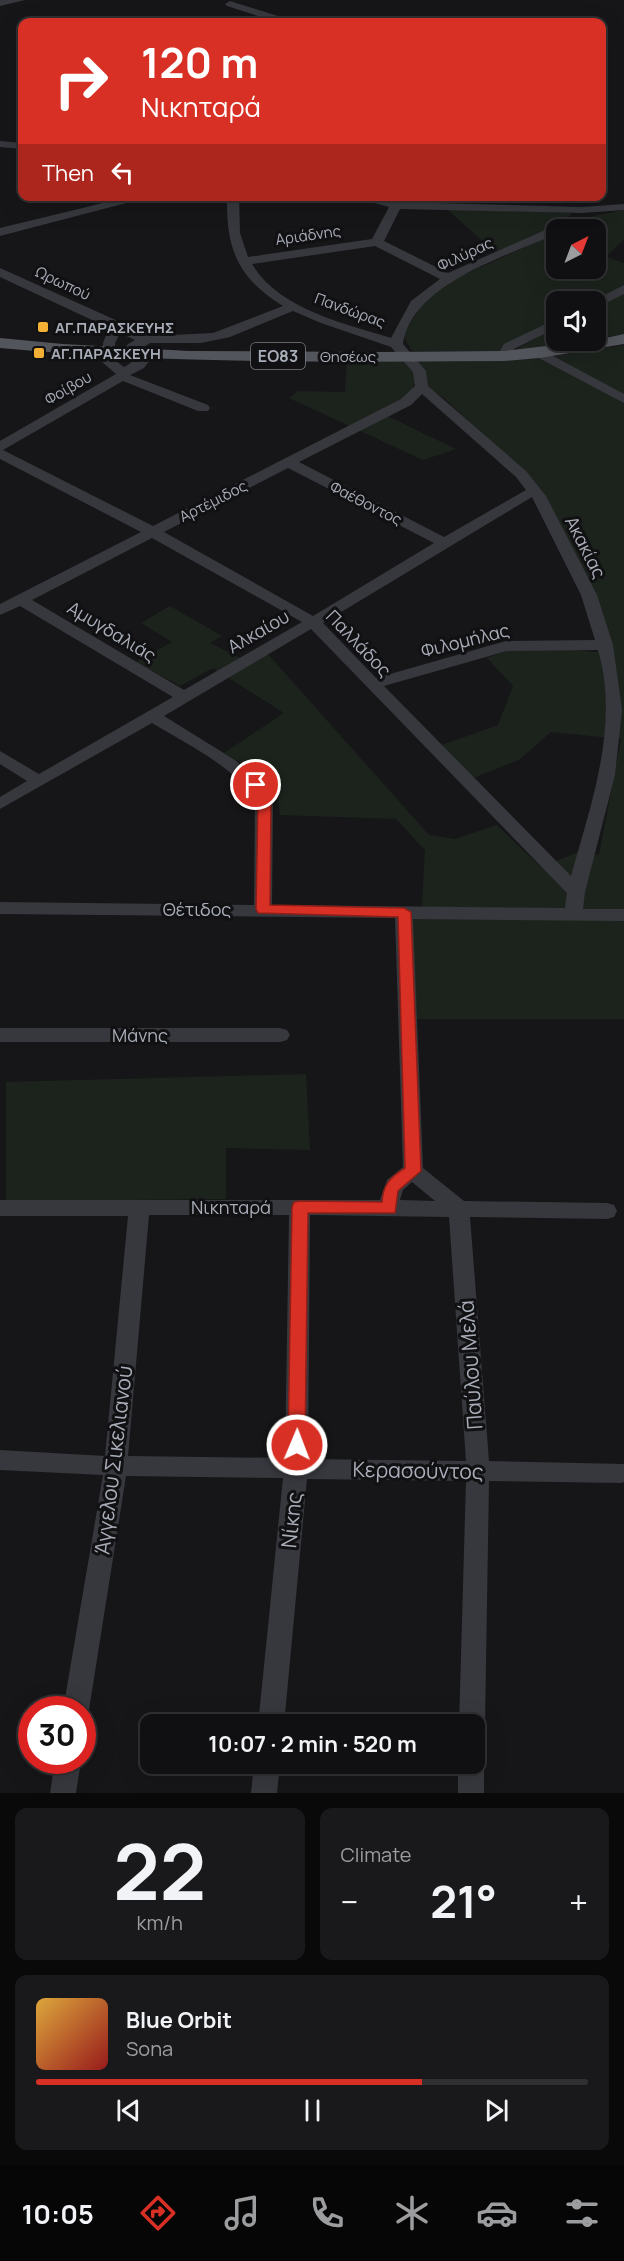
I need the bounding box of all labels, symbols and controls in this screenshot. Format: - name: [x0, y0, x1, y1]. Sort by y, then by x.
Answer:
- text: 120 m: [141, 33, 258, 91]
- icon: right: [42, 42, 120, 120]
- text: Νικηταρά: [141, 88, 261, 125]
- icon: left: [106, 156, 139, 189]
- text: Then: [42, 158, 94, 188]
- north arrow: [546, 219, 606, 279]
- map controls: [546, 219, 606, 351]
- street label: Αριάδνης: [274, 220, 342, 250]
- street label: Φιλύρας: [434, 232, 496, 276]
- street label: Ωρωπού: [32, 261, 94, 305]
- street label: Πανδώρας: [312, 288, 388, 332]
- button: sound: [546, 291, 606, 351]
- place label: ΑΓ.ΠΑΡΑΣΚΕΥΗΣ: [55, 317, 174, 338]
- marker: ΑΓ.ΠΑΡΑΣΚΕΥΗΣ: [36, 320, 50, 334]
- place label: ΑΓ.ΠΑΡΑΣΚΕΥΗ: [51, 343, 161, 364]
- road number: ΕΟ83: [251, 343, 305, 369]
- marker: ΑΓ.ΠΑΡΑΣΚΕΥΗ: [32, 346, 46, 360]
- street label: Θησέως: [320, 346, 376, 367]
- street label: Φοίβου: [41, 366, 95, 410]
- street label: Αρτέμιδος: [175, 475, 251, 527]
- street label: Φαέθοντος: [326, 476, 406, 530]
- street label: Ακακίας: [560, 512, 612, 582]
- street label: Αμυγδαλιάς: [63, 595, 161, 667]
- street label: Αλκαίου: [223, 604, 293, 658]
- street label: Παλλάδος: [321, 604, 397, 682]
- street label: Φιλομήλας: [418, 617, 512, 663]
- pin: [230, 759, 281, 810]
- icon: arrive: [239, 768, 272, 801]
- street label: Θέτιδος: [163, 897, 231, 921]
- street label: Μάνης: [112, 1023, 168, 1047]
- street label: Νικηταρά: [191, 1195, 271, 1219]
- street label: Παύλου Μελά: [452, 1299, 488, 1431]
- street label: Άγγελου Σικελιανού: [88, 1364, 138, 1556]
- position arrow: [265, 1413, 329, 1477]
- street label: Κερασούντος: [352, 1455, 484, 1485]
- street label: Νίκης: [274, 1491, 308, 1549]
- speed limit sign: 30: [18, 1696, 96, 1774]
- text: 10:07 · 2 min · 520 m: [208, 1729, 417, 1759]
- text: 22: [113, 1817, 206, 1923]
- text: Climate: [341, 1841, 412, 1868]
- text: 21°: [430, 1870, 497, 1932]
- text: −: [341, 1879, 358, 1924]
- text: +: [569, 1879, 588, 1924]
- text: km/h: [136, 1909, 183, 1936]
- text: Blue Orbit: [126, 2005, 232, 2035]
- text: Sona: [126, 2035, 173, 2062]
- icon: previous: [112, 2094, 145, 2127]
- icon: pause: [296, 2094, 329, 2127]
- icon: next: [480, 2094, 513, 2127]
- icon: directions: [137, 2192, 179, 2234]
- icon: music: [221, 2192, 263, 2234]
- icon: phone: [306, 2192, 348, 2234]
- icon: climate: [391, 2192, 433, 2234]
- icon: car: [476, 2192, 518, 2234]
- icon: filters: [561, 2192, 603, 2234]
- text: 10:05: [21, 2195, 94, 2232]

